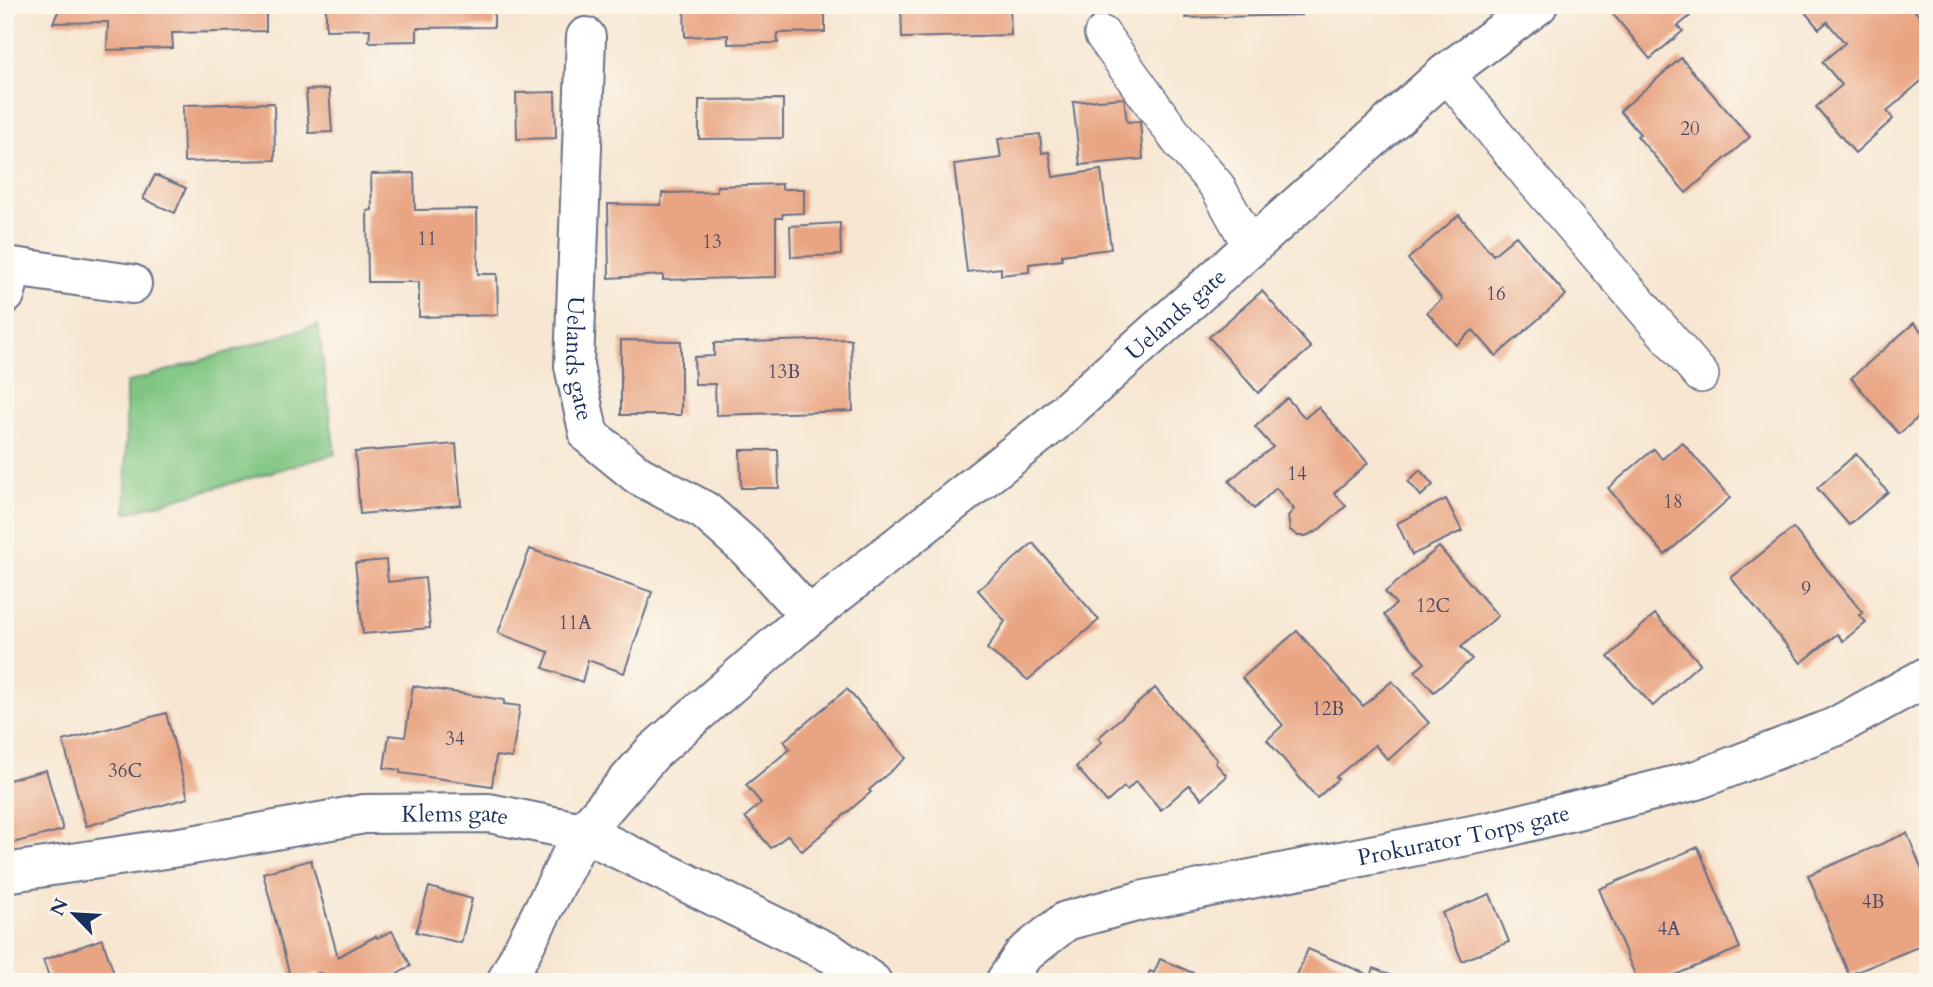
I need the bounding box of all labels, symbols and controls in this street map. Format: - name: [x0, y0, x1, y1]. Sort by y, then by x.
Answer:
- house number: 20: [1680, 116, 1700, 142]
- house number: 11: [417, 226, 437, 252]
- house number: 13: [702, 229, 722, 255]
- street label: Uelands gate: [1119, 261, 1233, 367]
- house number: 16: [1486, 281, 1506, 307]
- street label: Uelands gate: [558, 296, 600, 423]
- house number: 13B: [768, 359, 800, 385]
- house number: 14: [1287, 461, 1307, 487]
- house number: 18: [1663, 489, 1683, 515]
- house number: 9: [1801, 576, 1811, 602]
- house number: 12C: [1416, 593, 1450, 619]
- house number: 11A: [559, 610, 592, 636]
- house number: 12B: [1312, 696, 1344, 722]
- house number: 34: [445, 726, 465, 752]
- house number: 36C: [108, 758, 142, 784]
- street label: Prokurator Torps gate: [1355, 797, 1573, 873]
- street label: Klems gate: [401, 798, 511, 833]
- north arrow: [38, 878, 108, 948]
- house number: 4B: [1862, 889, 1884, 915]
- text: N: [44, 894, 75, 920]
- house number: 4A: [1657, 916, 1681, 942]

